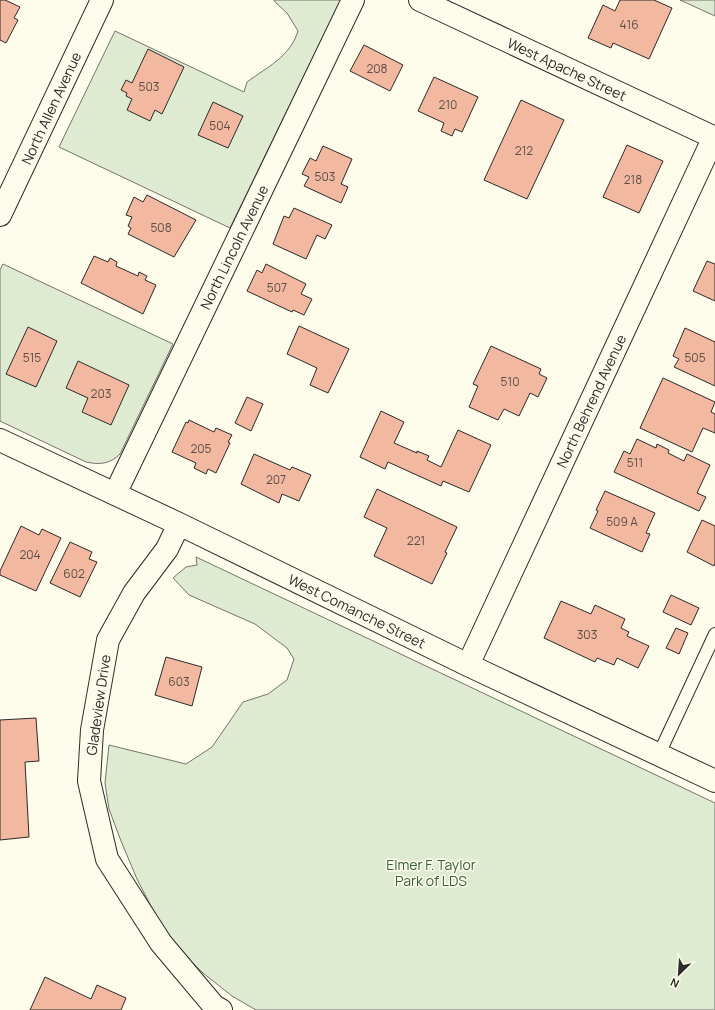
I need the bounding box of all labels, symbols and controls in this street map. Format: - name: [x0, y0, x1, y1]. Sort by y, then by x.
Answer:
- house number: 416: [619, 16, 639, 33]
- street label: West Apache Street: [504, 33, 630, 105]
- street label: North Allen Avenue: [17, 49, 85, 167]
- house number: 208: [366, 60, 388, 77]
- house number: 503: [139, 78, 159, 95]
- house number: 210: [439, 96, 457, 113]
- house number: 504: [209, 117, 231, 134]
- house number: 212: [515, 142, 533, 159]
- house number: 503: [315, 168, 335, 185]
- house number: 218: [624, 171, 642, 188]
- street label: North Lincoln Avenue: [196, 182, 272, 312]
- house number: 508: [150, 219, 172, 236]
- house number: 507: [267, 279, 287, 296]
- street label: North Behrend Avenue: [552, 331, 630, 471]
- house number: 515: [23, 349, 41, 366]
- house number: 505: [684, 349, 706, 366]
- house number: 510: [501, 373, 519, 390]
- house number: 203: [91, 385, 111, 402]
- house number: 205: [190, 440, 212, 457]
- house number: 511: [627, 454, 643, 471]
- house number: 207: [266, 471, 286, 488]
- house number: 509 A: [606, 513, 638, 530]
- house number: 221: [407, 532, 425, 549]
- house number: 204: [19, 546, 41, 563]
- house number: 602: [63, 565, 85, 582]
- street label: West Comanche Street: [285, 569, 429, 653]
- house number: 303: [577, 626, 597, 643]
- street label: Gladeview Drive: [82, 653, 114, 757]
- house number: 603: [168, 673, 190, 690]
- park label: Elmer F. Taylor Park of LDS: [386, 855, 476, 890]
- north arrow: [659, 954, 699, 994]
- text: N: [668, 975, 681, 992]

